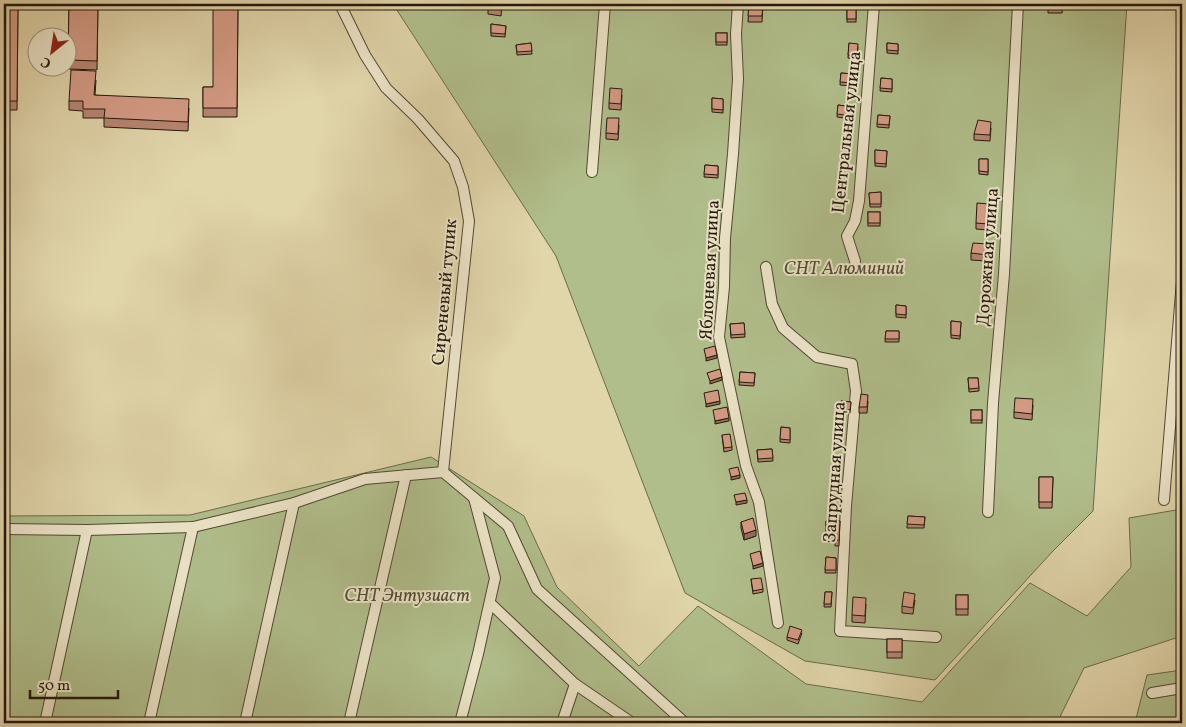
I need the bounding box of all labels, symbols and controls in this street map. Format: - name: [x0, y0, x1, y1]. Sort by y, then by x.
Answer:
- north arrow: [28, 28, 78, 78]
- street label: Центральная улица: [827, 50, 868, 214]
- text: С: [38, 51, 55, 72]
- street label: Дорожная улица: [971, 187, 1006, 327]
- street label: Яблоневая улица: [694, 199, 727, 341]
- street label: Сиреневый тупик: [427, 218, 464, 366]
- park label: СНТ Алюминий: [784, 257, 904, 282]
- street label: Запрудная улица: [818, 401, 853, 544]
- park label: СНТ Энтузиаст: [344, 584, 470, 609]
- scale bar: [30, 667, 118, 699]
- text: 50 m: [38, 676, 70, 697]

